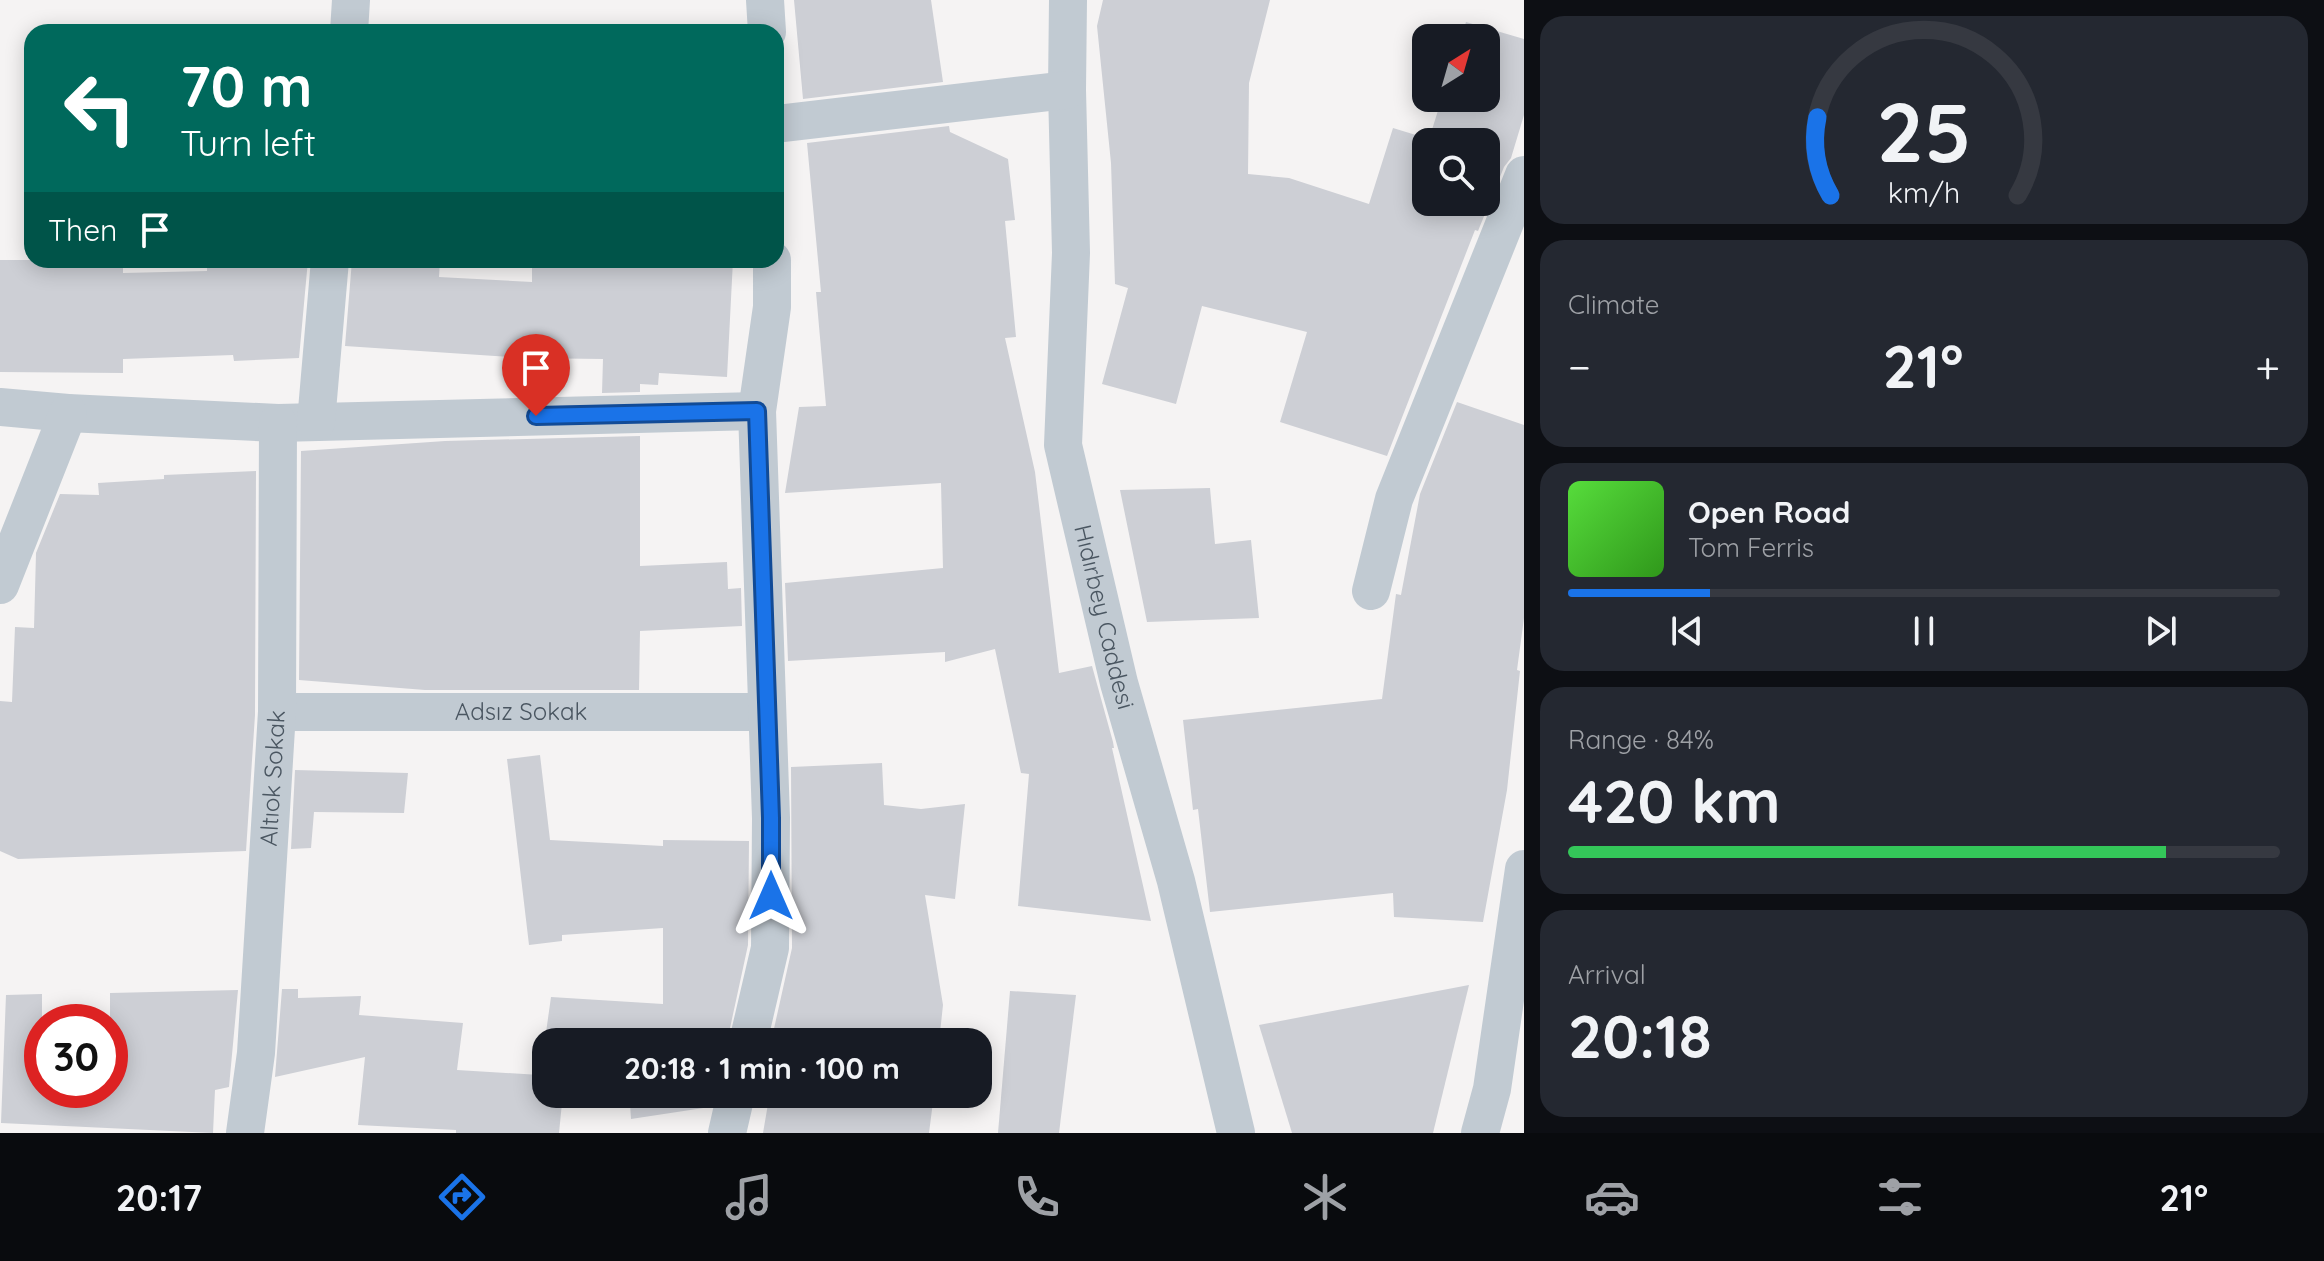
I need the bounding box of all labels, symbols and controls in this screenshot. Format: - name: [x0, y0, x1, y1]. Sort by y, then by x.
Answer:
- north arrow: [1412, 24, 1500, 112]
- map controls: [1412, 24, 1500, 216]
- text: 70 m: [180, 51, 312, 121]
- icon: left: [48, 56, 152, 160]
- text: 25: [1876, 79, 1972, 183]
- text: Turn left: [180, 120, 316, 165]
- button: search: [1412, 128, 1500, 216]
- text: km/h: [1888, 174, 1960, 210]
- icon: arrive: [133, 208, 177, 252]
- text: Then: [48, 211, 117, 249]
- text: Climate: [1568, 288, 1659, 321]
- text: 21°: [1883, 328, 1964, 403]
- pin: [502, 334, 570, 416]
- text: −: [1568, 339, 1591, 394]
- text: +: [2255, 339, 2280, 394]
- icon: arrive: [514, 346, 558, 390]
- text: Open Road: [1688, 493, 1850, 531]
- street label: Hıdırbey Caddesi: [1068, 521, 1142, 713]
- text: Tom Ferris: [1688, 531, 1814, 564]
- icon: previous: [1665, 609, 1709, 653]
- icon: pause: [1902, 609, 1946, 653]
- icon: next: [2139, 609, 2183, 653]
- street label: Adsız Sokak: [455, 696, 587, 726]
- street label: Altıok Sokak: [253, 709, 291, 847]
- text: Range · 84%: [1568, 723, 1714, 756]
- text: 420 km: [1568, 763, 1781, 838]
- position arrow: [729, 854, 813, 938]
- text: Arrival: [1568, 958, 1646, 991]
- text: 20:18: [1568, 998, 1712, 1073]
- speed limit sign: 30: [24, 1004, 128, 1108]
- text: 20:18 · 1 min · 100 m: [624, 1049, 900, 1087]
- icon: directions: [434, 1169, 490, 1225]
- icon: music: [721, 1169, 777, 1225]
- icon: phone: [1009, 1169, 1065, 1225]
- icon: climate: [1297, 1169, 1353, 1225]
- icon: car: [1584, 1169, 1640, 1225]
- icon: filters: [1872, 1169, 1928, 1225]
- text: 20:17: [116, 1175, 202, 1220]
- text: 21°: [2159, 1175, 2208, 1220]

